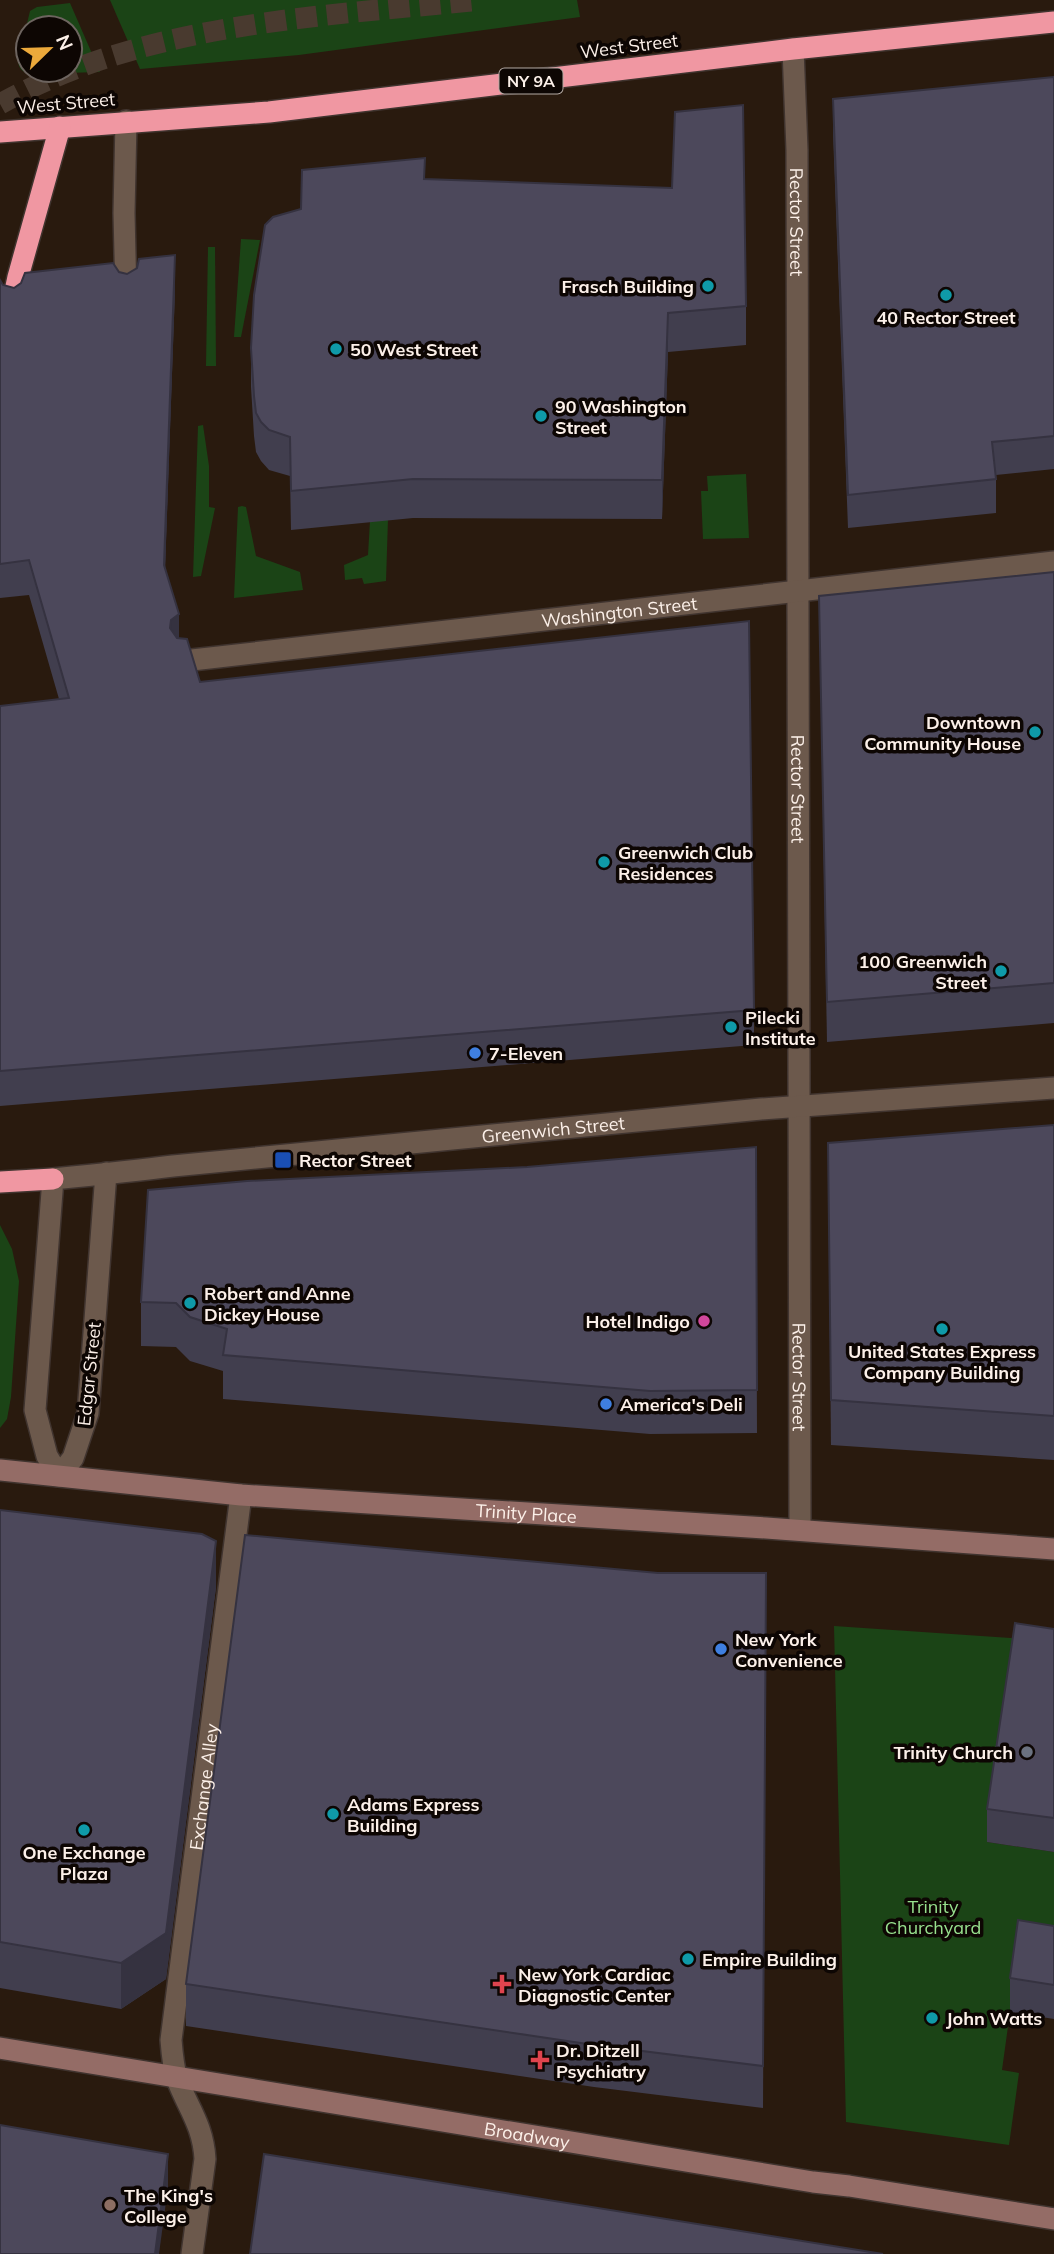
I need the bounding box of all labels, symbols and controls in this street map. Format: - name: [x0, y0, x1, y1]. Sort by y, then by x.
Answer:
- north arrow: [14, 14, 84, 84]
- street label: West Street: [579, 29, 679, 63]
- text: N: [51, 31, 78, 54]
- road number: NY 9A: [500, 68, 562, 94]
- street label: West Street: [16, 87, 116, 119]
- street label: Rector Street: [786, 168, 809, 276]
- place label: Frasch Building: [561, 275, 694, 298]
- marker: Frasch Building: [700, 278, 716, 294]
- marker: 40 Rector Street: [938, 287, 954, 303]
- place label: 40 Rector Street: [876, 306, 1016, 329]
- place label: 50 West Street: [350, 338, 478, 361]
- marker: 50 West Street: [328, 341, 344, 357]
- place label: 90 Washington Street: [555, 395, 687, 439]
- marker: 90 Washington Street: [533, 408, 549, 424]
- street label: Washington Street: [540, 591, 698, 632]
- place label: Downtown Community House: [864, 711, 1021, 755]
- marker: Downtown Community House: [1027, 724, 1043, 740]
- street label: Rector Street: [787, 735, 810, 843]
- place label: Greenwich Club Residences: [618, 841, 753, 885]
- marker: Greenwich Club Residences: [596, 854, 612, 870]
- place label: 100 Greenwich Street: [858, 950, 987, 994]
- marker: 100 Greenwich Street: [993, 963, 1009, 979]
- place label: Pilecki Institute: [745, 1006, 816, 1050]
- marker: Pilecki Institute: [723, 1019, 739, 1035]
- place label: 7-Eleven: [489, 1042, 563, 1065]
- marker: 7-Eleven: [467, 1045, 483, 1061]
- street label: Greenwich Street: [480, 1111, 626, 1148]
- place label: Rector Street: [299, 1149, 412, 1172]
- marker: Rector Street: [273, 1150, 293, 1170]
- place label: Robert and Anne Dickey House: [204, 1282, 351, 1326]
- marker: Robert and Anne Dickey House: [182, 1295, 198, 1311]
- place label: Hotel Indigo: [586, 1310, 690, 1333]
- marker: Hotel Indigo: [696, 1313, 712, 1329]
- street label: Edgar Street: [72, 1321, 106, 1427]
- marker: United States Express Company Building: [934, 1321, 950, 1337]
- street label: Rector Street: [788, 1323, 811, 1431]
- place label: United States Express Company Building: [848, 1340, 1036, 1384]
- place label: America's Deli: [620, 1393, 743, 1416]
- marker: America's Deli: [598, 1396, 614, 1412]
- street label: Trinity Place: [475, 1498, 577, 1528]
- place label: New York Convenience: [735, 1628, 843, 1672]
- marker: New York Convenience: [713, 1641, 729, 1657]
- street label: Exchange Alley: [184, 1722, 223, 1851]
- place label: Trinity Church: [893, 1741, 1013, 1764]
- marker: Trinity Church: [1019, 1744, 1035, 1760]
- place label: Adams Express Building: [347, 1793, 479, 1837]
- marker: Adams Express Building: [325, 1806, 341, 1822]
- marker: One Exchange Plaza: [76, 1822, 92, 1838]
- place label: One Exchange Plaza: [22, 1841, 146, 1885]
- park label: Trinity Churchyard: [885, 1895, 981, 1939]
- place label: Empire Building: [702, 1948, 837, 1971]
- marker: Empire Building: [680, 1951, 696, 1967]
- place label: New York Cardiac Diagnostic Center: [518, 1963, 672, 2007]
- marker: New York Cardiac Diagnostic Center: [492, 1974, 512, 1994]
- place label: John Watts: [946, 2007, 1042, 2030]
- marker: John Watts: [924, 2010, 940, 2026]
- place label: Dr. Ditzell Psychiatry: [556, 2039, 646, 2083]
- marker: Dr. Ditzell Psychiatry: [530, 2050, 550, 2070]
- street label: Broadway: [482, 2116, 572, 2153]
- place label: The King's College: [124, 2184, 213, 2228]
- marker: The King's College: [102, 2197, 118, 2213]

